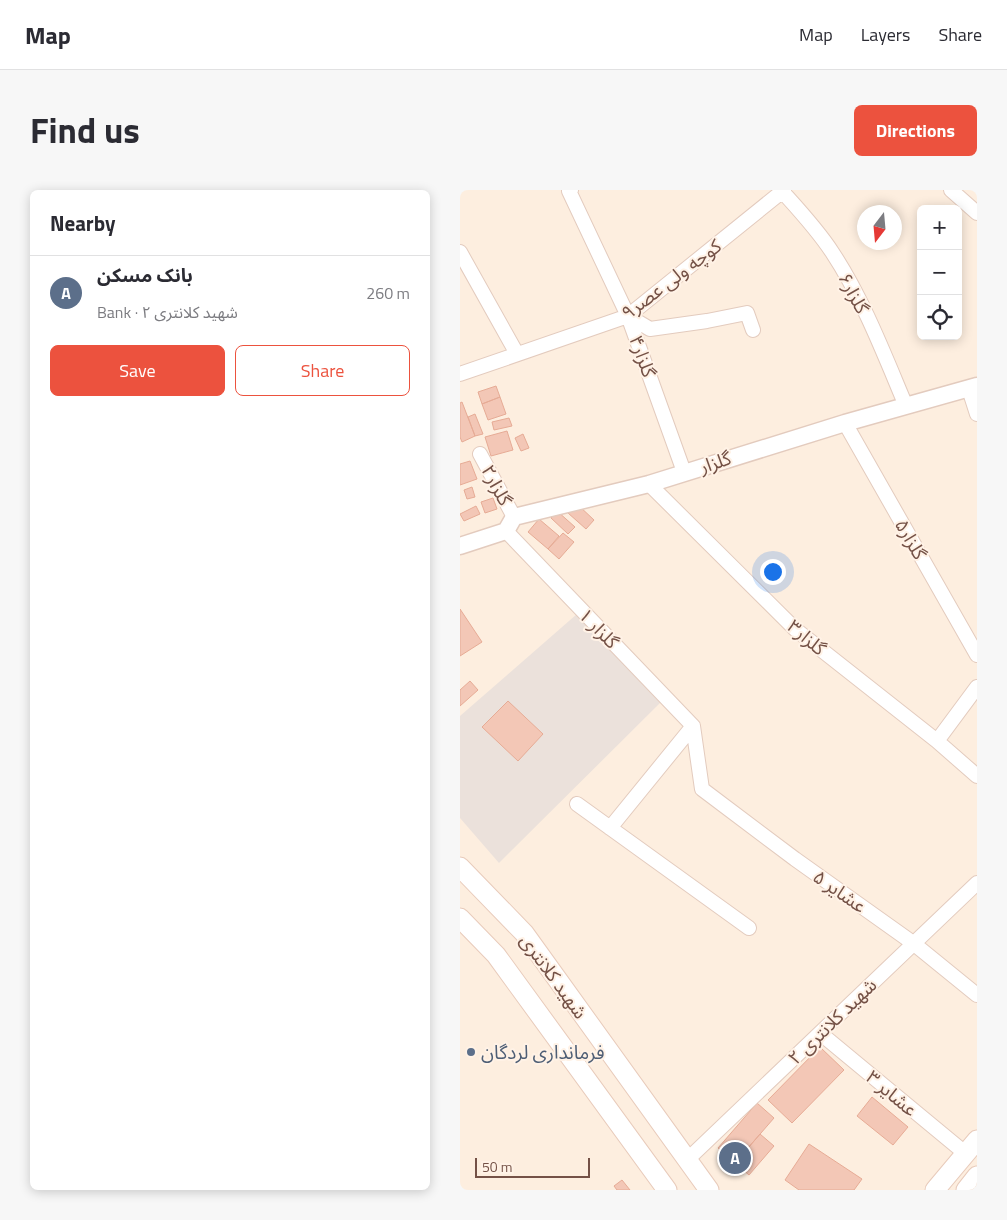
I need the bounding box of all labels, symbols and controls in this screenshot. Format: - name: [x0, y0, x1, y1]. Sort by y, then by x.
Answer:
- text: Map: [25, 17, 71, 53]
- text: Map: [799, 21, 833, 48]
- text: Layers: [861, 21, 910, 48]
- text: Share: [938, 21, 982, 48]
- text: Find us: [30, 103, 140, 157]
- button: Directions: [854, 105, 977, 156]
- north arrow: [857, 205, 902, 250]
- map controls: [917, 205, 962, 340]
- button: +: [917, 205, 962, 250]
- text: Nearby: [50, 207, 115, 239]
- street label: کوچه ولی عصر۹: [614, 231, 728, 326]
- button: −: [917, 250, 962, 295]
- text: بانک مسکن: [97, 260, 193, 289]
- street label: گلزار۶: [832, 267, 878, 320]
- text: A: [61, 281, 71, 305]
- text: 260 m: [366, 281, 410, 305]
- button: locate: [917, 295, 962, 340]
- text: Bank · شهید کلانتری ۲: [97, 300, 238, 324]
- street label: گلزار۴: [622, 331, 665, 382]
- button: Save: [50, 345, 225, 396]
- button: Share: [235, 345, 410, 396]
- street label: گلزار: [694, 442, 736, 481]
- street label: گلزار۲: [475, 459, 521, 512]
- street label: گلزار۵: [888, 513, 935, 566]
- your location: [760, 559, 786, 585]
- street label: گلزار ۱: [573, 601, 627, 656]
- street label: گلزار۳: [782, 612, 834, 662]
- street label: عشایر ۵: [808, 862, 873, 920]
- street label: شهید کلانتری: [513, 927, 595, 1024]
- street label: شهید کلانتری ۲: [780, 970, 883, 1071]
- place label: فرمانداری لردگان: [481, 1037, 604, 1066]
- marker: فرمانداری لردگان: [465, 1046, 477, 1058]
- street label: عشایر ۳: [860, 1062, 924, 1123]
- pin: A: [719, 1139, 751, 1177]
- scale bar: [475, 1155, 590, 1178]
- text: 50 m: [482, 1156, 512, 1177]

